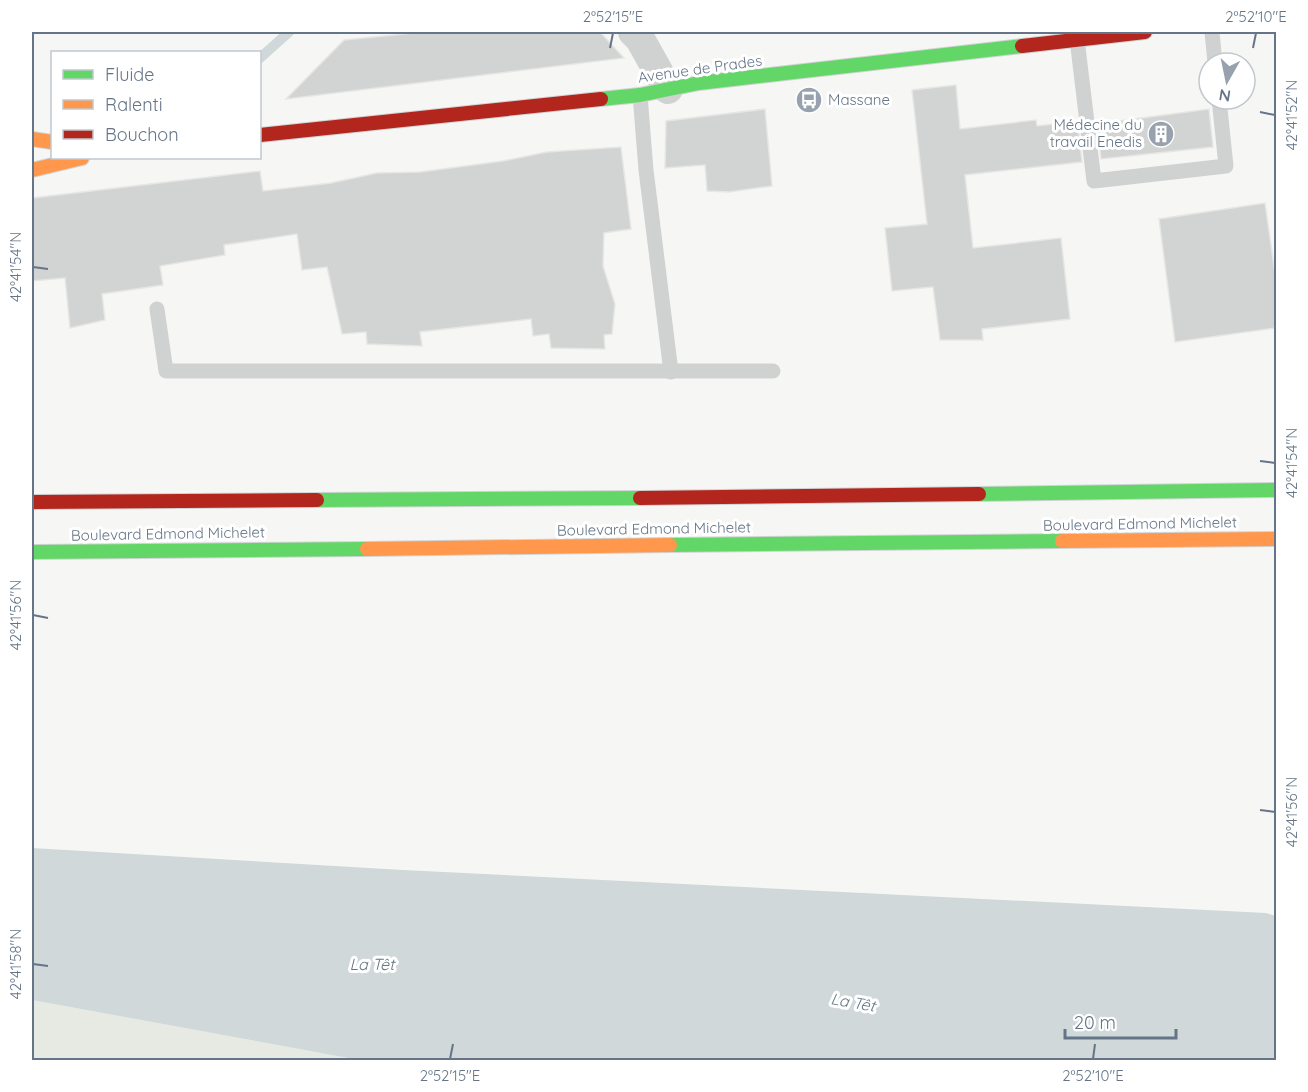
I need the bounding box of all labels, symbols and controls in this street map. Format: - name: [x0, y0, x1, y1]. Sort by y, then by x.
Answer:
- text: 2°52'15"E: [583, 7, 643, 26]
- text: 2°52'10"E: [1225, 7, 1287, 26]
- street label: Avenue de Prades: [637, 50, 763, 87]
- legend: [51, 51, 261, 159]
- north arrow: [1197, 51, 1257, 111]
- text: Fluide: [105, 63, 154, 86]
- text: 42°41'52"N: [1282, 80, 1301, 150]
- bus stop icon: Massane: [794, 85, 824, 115]
- text: N: [1217, 85, 1232, 107]
- place label: Massane: [828, 90, 890, 109]
- text: Ralenti: [105, 93, 163, 116]
- place label: Médecine du travail Enedis: [1050, 115, 1142, 151]
- building icon: Médecine du travail Enedis: [1146, 119, 1176, 149]
- text: Bouchon: [105, 123, 179, 146]
- text: 42°41'54"N: [6, 232, 25, 302]
- text: 42°41'54"N: [1282, 428, 1301, 498]
- street label: Boulevard Edmond Michelet: [1043, 512, 1237, 535]
- street label: Boulevard Edmond Michelet: [557, 517, 751, 540]
- street label: Boulevard Edmond Michelet: [71, 522, 265, 545]
- text: 42°41'56"N: [6, 580, 25, 650]
- text: 42°41'56"N: [1282, 777, 1301, 847]
- text: 42°41'58"N: [6, 929, 25, 999]
- water label: La Têt: [350, 954, 396, 974]
- water label: La Têt: [829, 988, 878, 1016]
- scale bar: [1065, 1002, 1176, 1040]
- text: 20 m: [1074, 1011, 1116, 1034]
- text: 2°52'15"E: [420, 1066, 480, 1085]
- text: 2°52'10"E: [1062, 1066, 1124, 1085]

